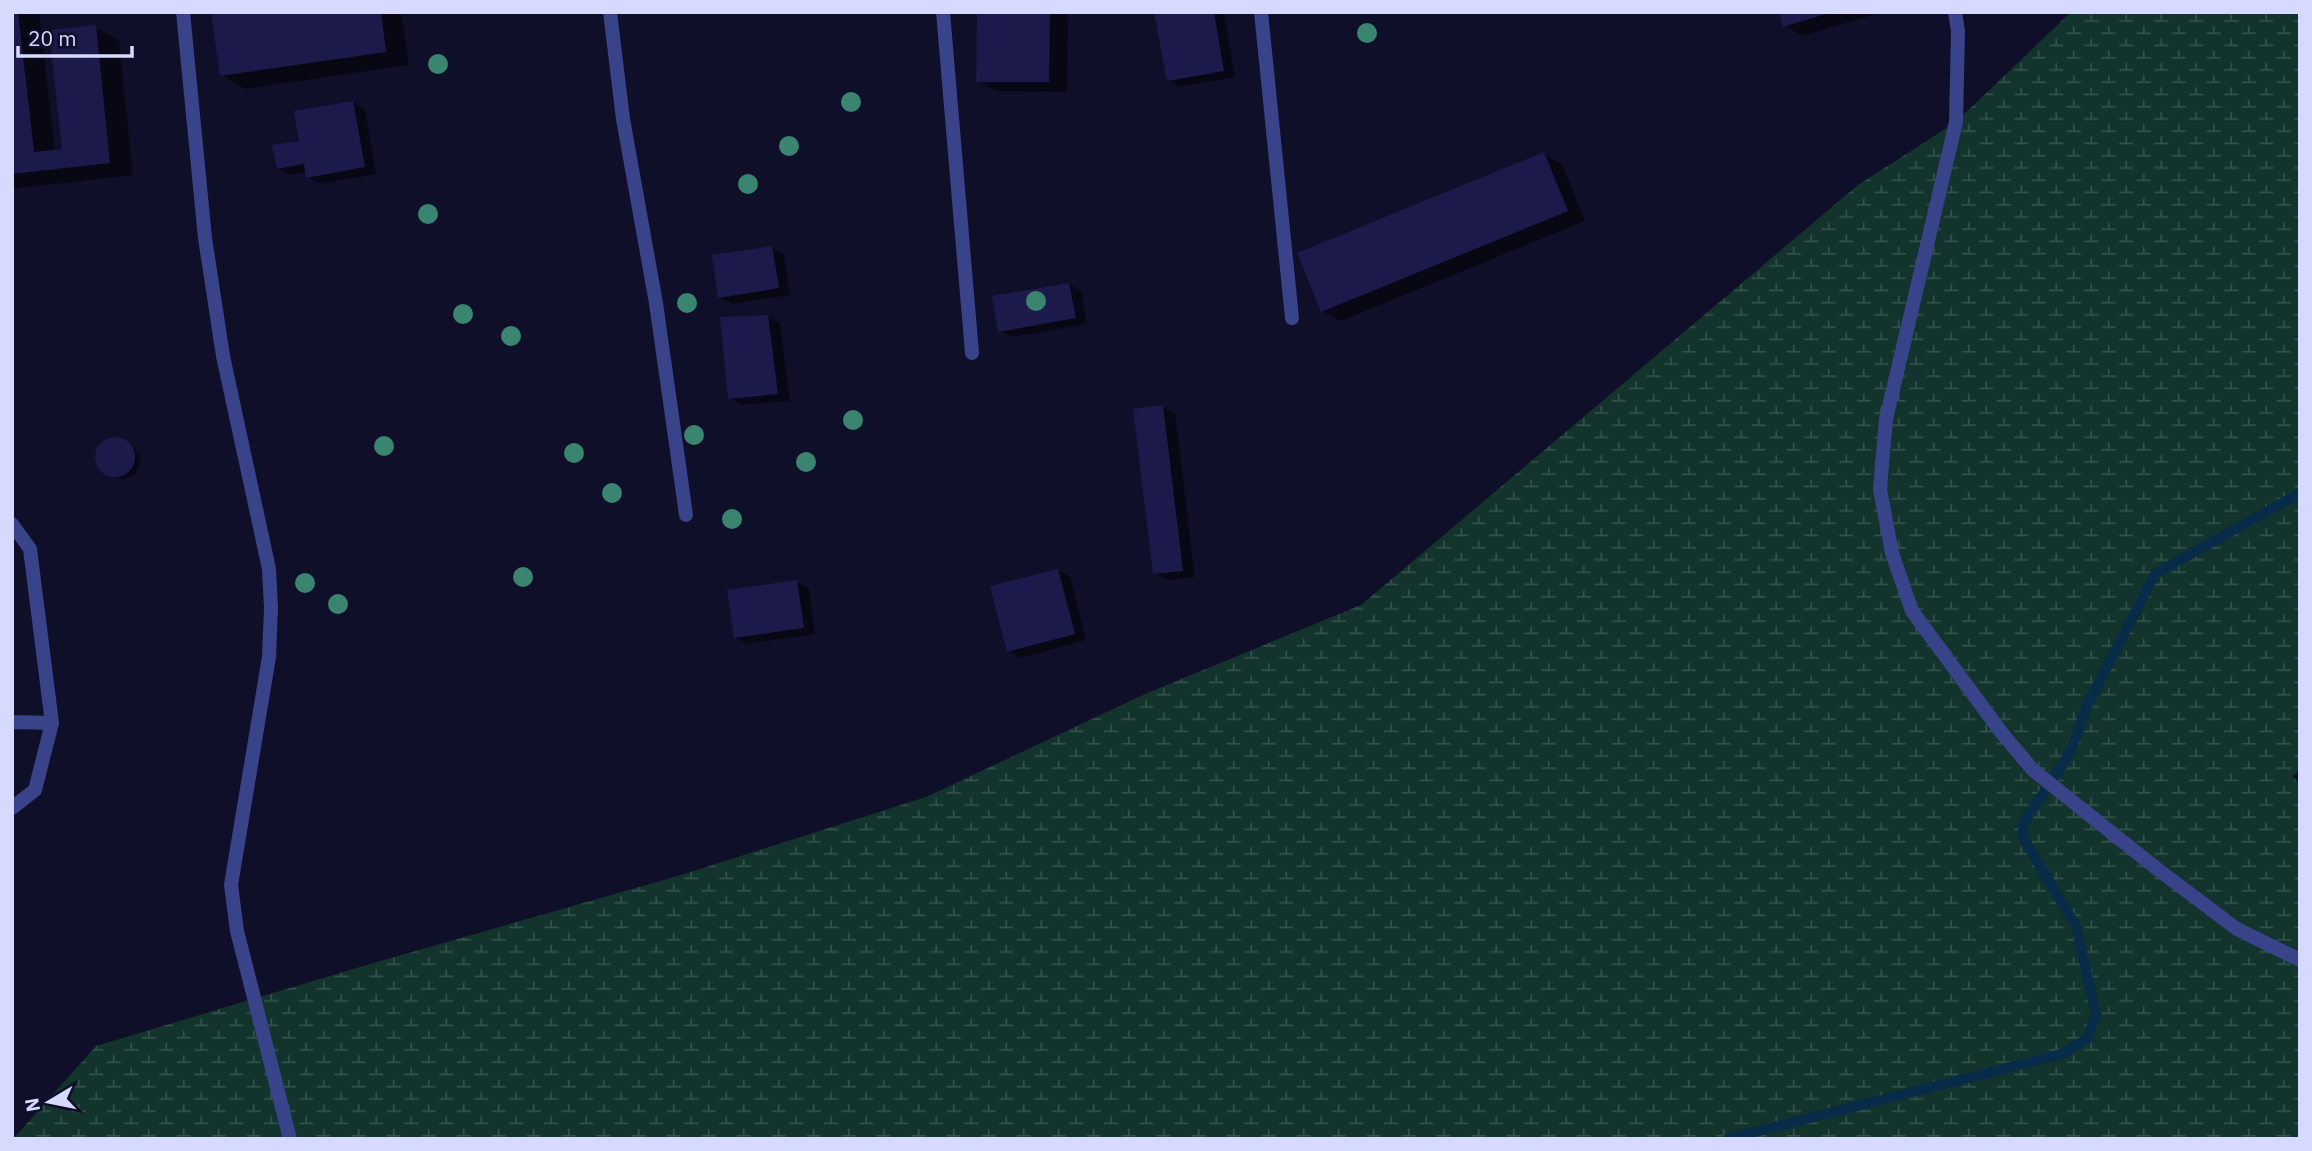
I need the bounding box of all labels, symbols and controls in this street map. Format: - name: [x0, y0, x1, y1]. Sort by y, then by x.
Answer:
- scale bar: [18, 14, 131, 58]
- text: 20 m: [28, 24, 77, 52]
- north arrow: [14, 1067, 84, 1137]
- text: N: [19, 1096, 45, 1114]

